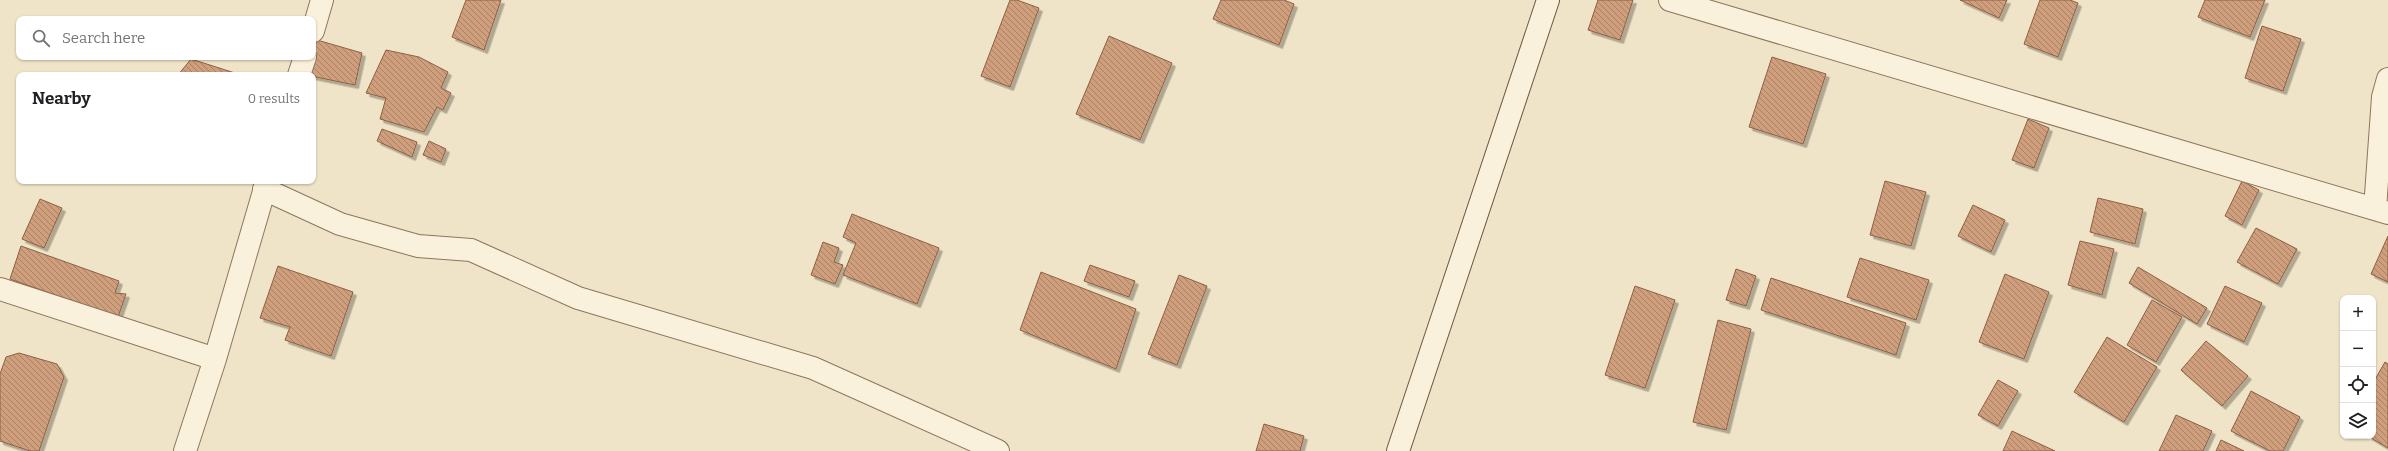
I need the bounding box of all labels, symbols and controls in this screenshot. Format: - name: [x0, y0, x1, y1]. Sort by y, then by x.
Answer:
- search box: [16, 16, 316, 60]
- icon: search: [30, 27, 52, 49]
- text: Search here: [62, 29, 145, 47]
- text: Nearby: [32, 88, 91, 109]
- text: 0 results: [248, 91, 300, 106]
- map controls: [2340, 295, 2376, 439]
- button: +: [2340, 295, 2376, 331]
- button: −: [2340, 331, 2376, 367]
- button: locate: [2340, 367, 2376, 403]
- button: layers: [2340, 403, 2376, 439]

